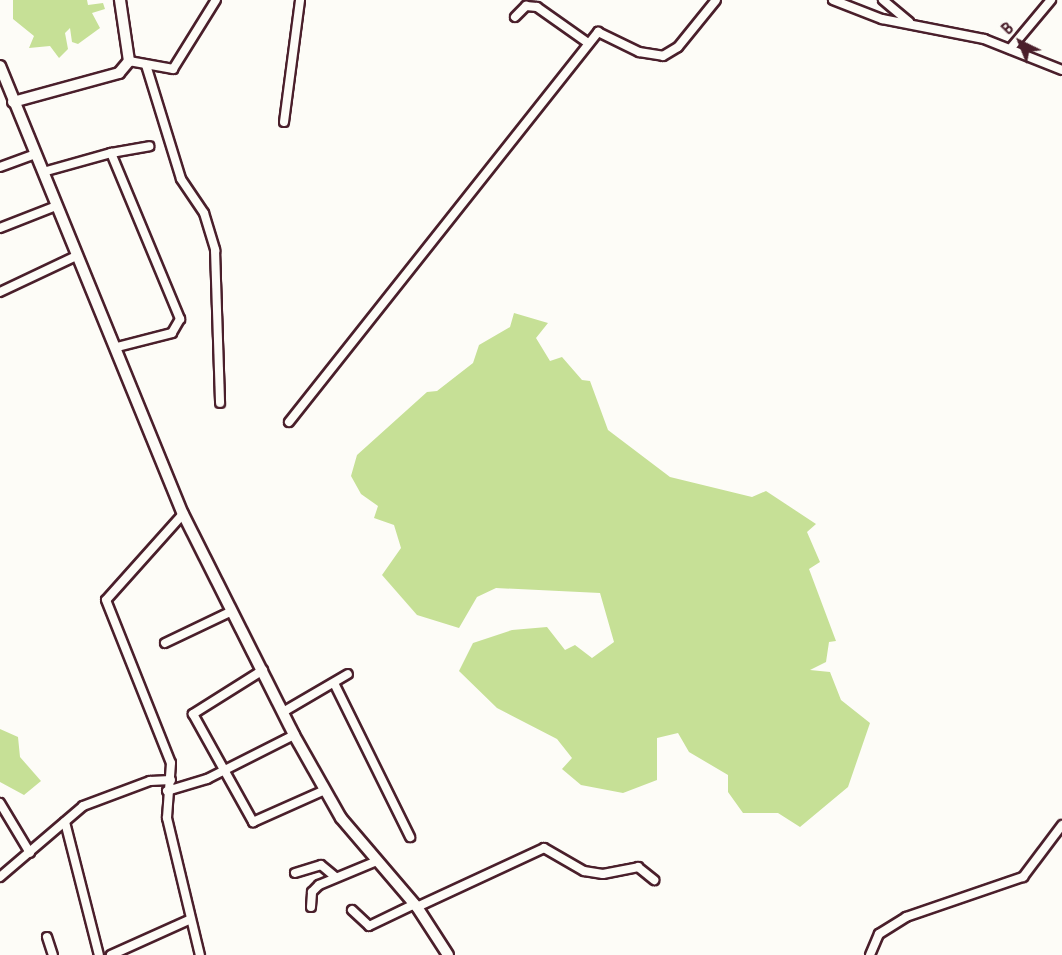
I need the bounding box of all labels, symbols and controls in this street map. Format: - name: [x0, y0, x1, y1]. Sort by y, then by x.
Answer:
- north arrow: [990, 12, 1050, 72]
- text: B: [998, 18, 1018, 39]

